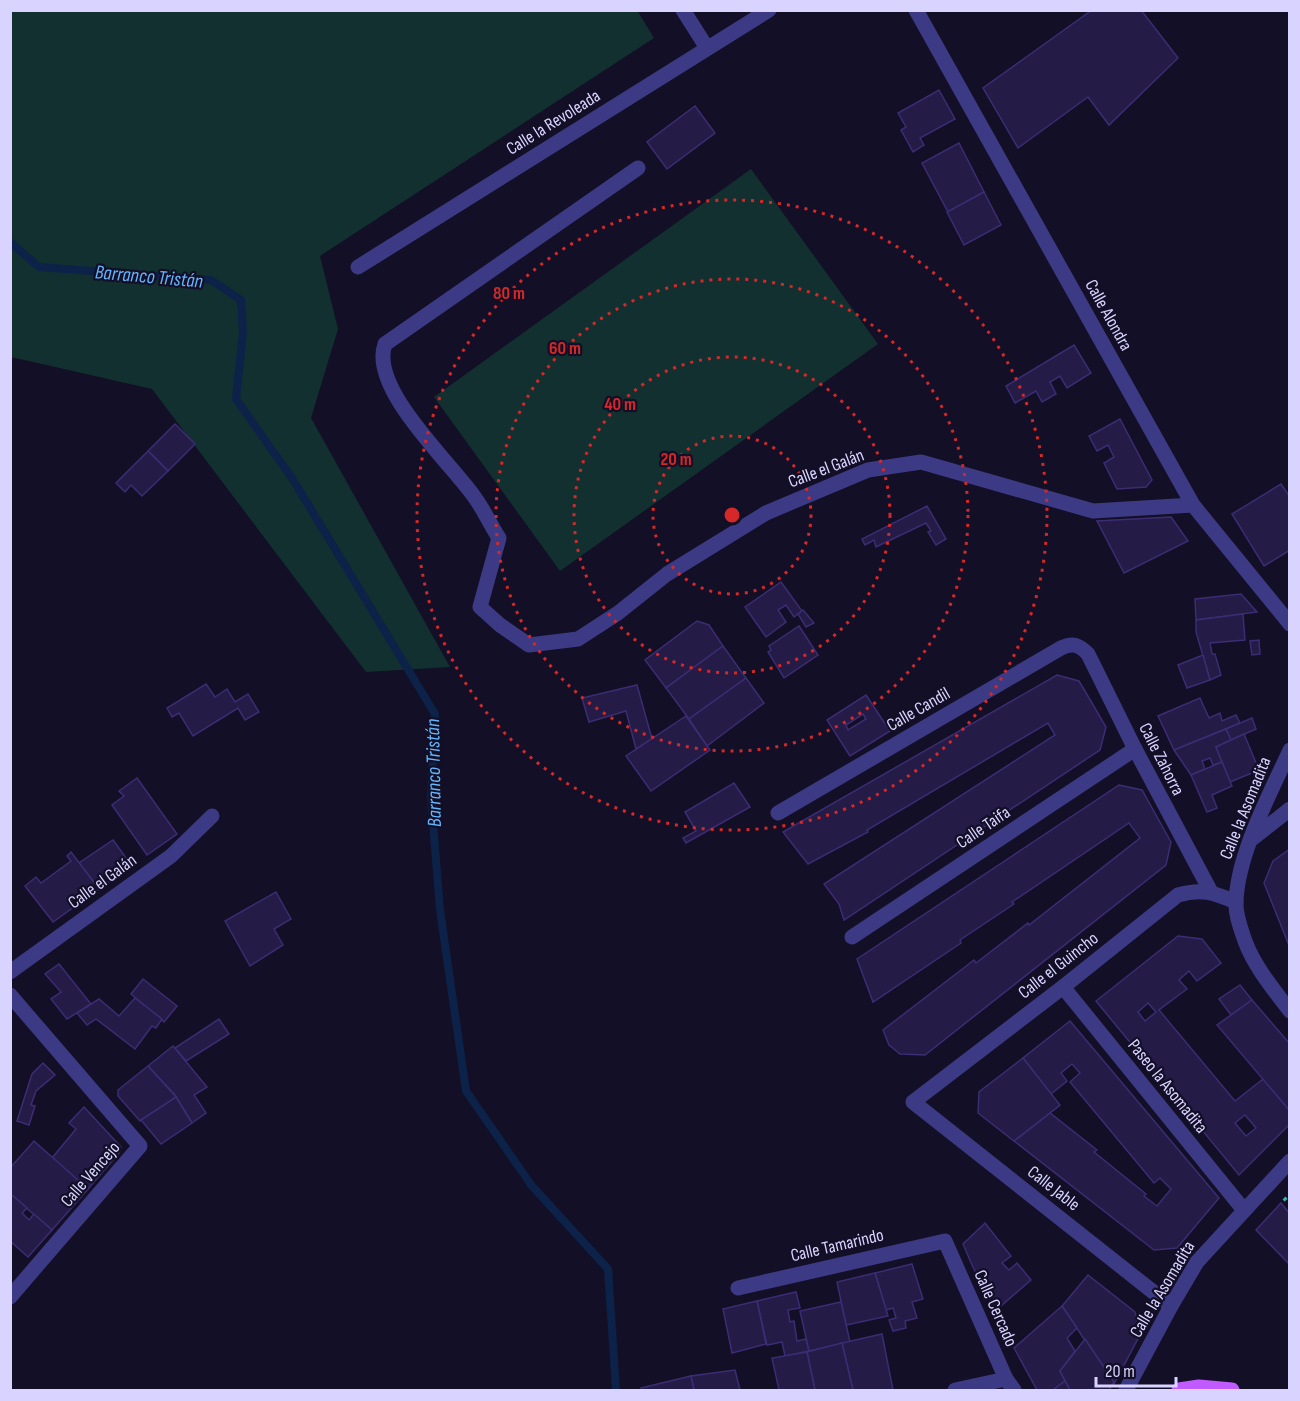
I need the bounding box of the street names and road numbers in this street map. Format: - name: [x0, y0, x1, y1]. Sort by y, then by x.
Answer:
- street label: Calle la Revoleada: [502, 85, 604, 160]
- street label: Calle Alondra: [1080, 276, 1137, 354]
- street label: Calle el Galán: [785, 444, 867, 492]
- street label: Calle Candil: [883, 683, 954, 736]
- street label: Calle Zahorra: [1134, 719, 1189, 799]
- street label: Calle la Asomadita: [1215, 754, 1276, 862]
- street label: Calle Taifa: [952, 802, 1014, 853]
- street label: Calle el Galán: [64, 850, 141, 913]
- street label: Calle el Guincho: [1014, 928, 1102, 1003]
- street label: Paseo la Asomadita: [1123, 1035, 1212, 1138]
- street label: Calle Vencejo: [56, 1137, 124, 1211]
- street label: Calle Jable: [1023, 1161, 1084, 1215]
- street label: Calle Tamarindo: [789, 1225, 886, 1266]
- street label: Calle la Asomadita: [1125, 1237, 1199, 1341]
- street label: Calle Cercado: [969, 1267, 1022, 1350]

